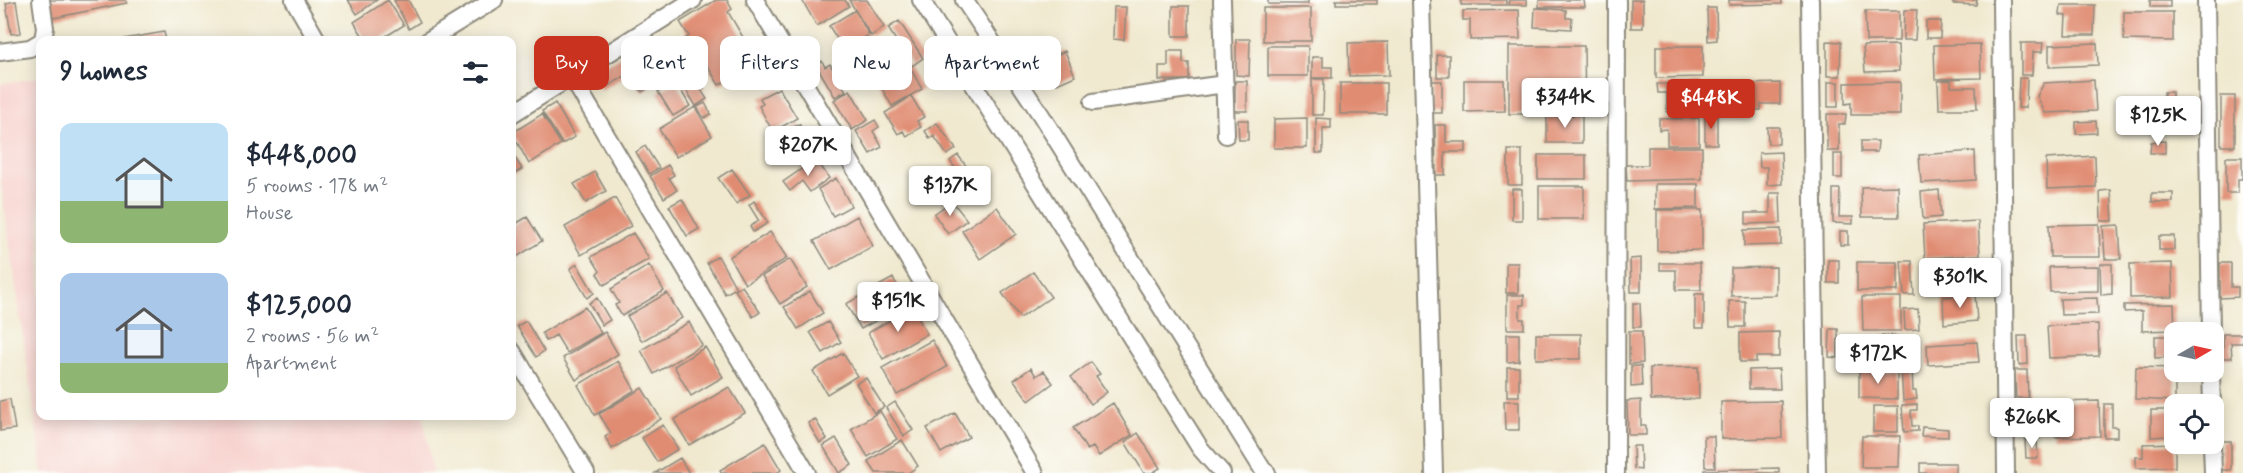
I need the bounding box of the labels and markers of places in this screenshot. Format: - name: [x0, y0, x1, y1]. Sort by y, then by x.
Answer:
- pin: $344K: [1523, 78, 1607, 129]
- pin: $448K: [1669, 79, 1753, 130]
- pin: $125K: [2116, 96, 2200, 147]
- pin: $207K: [766, 126, 850, 177]
- pin: $137K: [908, 166, 992, 217]
- pin: $301K: [1918, 258, 2002, 309]
- pin: $151K: [856, 282, 940, 333]
- pin: $172K: [1836, 334, 1920, 385]
- pin: $266K: [1990, 398, 2074, 449]

